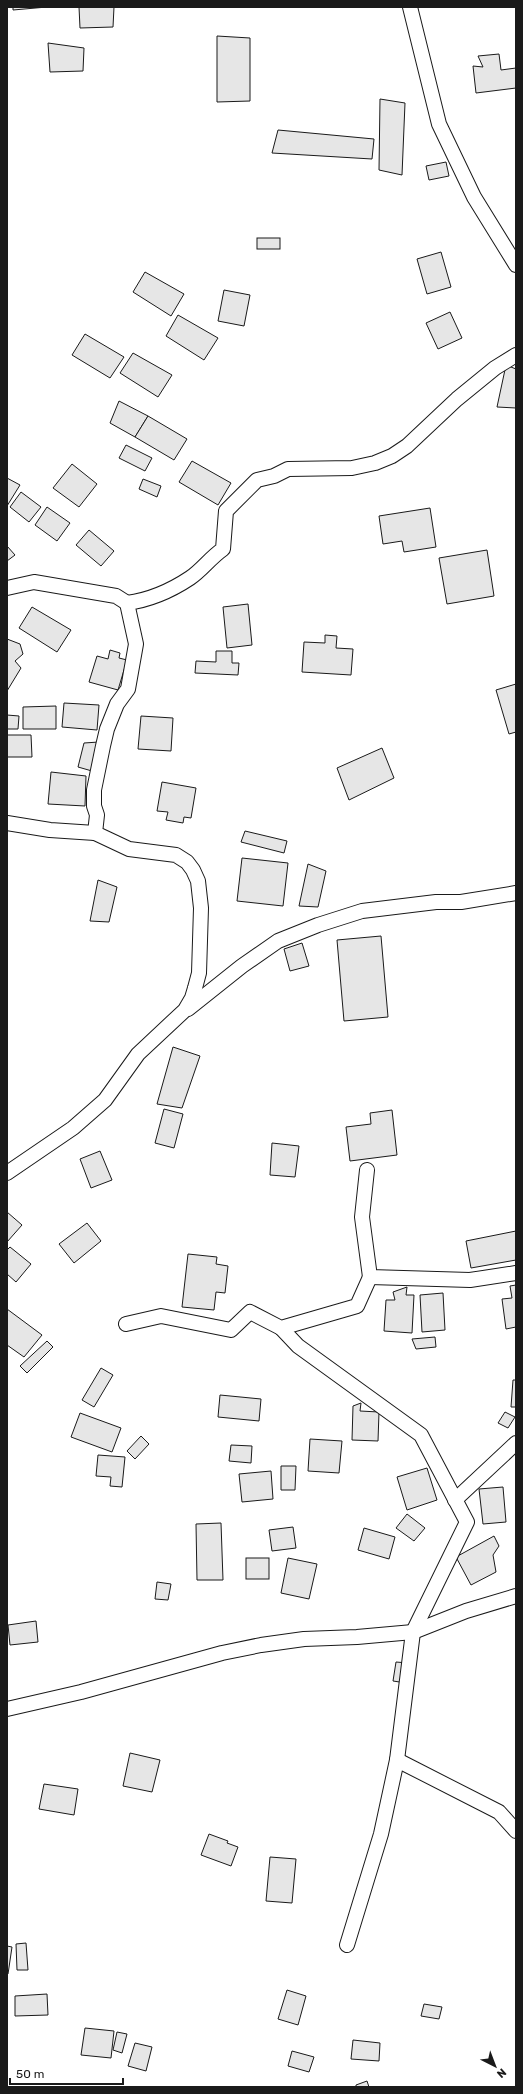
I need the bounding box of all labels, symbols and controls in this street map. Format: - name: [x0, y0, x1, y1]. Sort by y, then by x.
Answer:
- north arrow: [475, 2046, 515, 2086]
- scale bar: [10, 2060, 123, 2086]
- text: N: [494, 2066, 509, 2081]
- text: 50 m: [16, 2067, 44, 2081]

